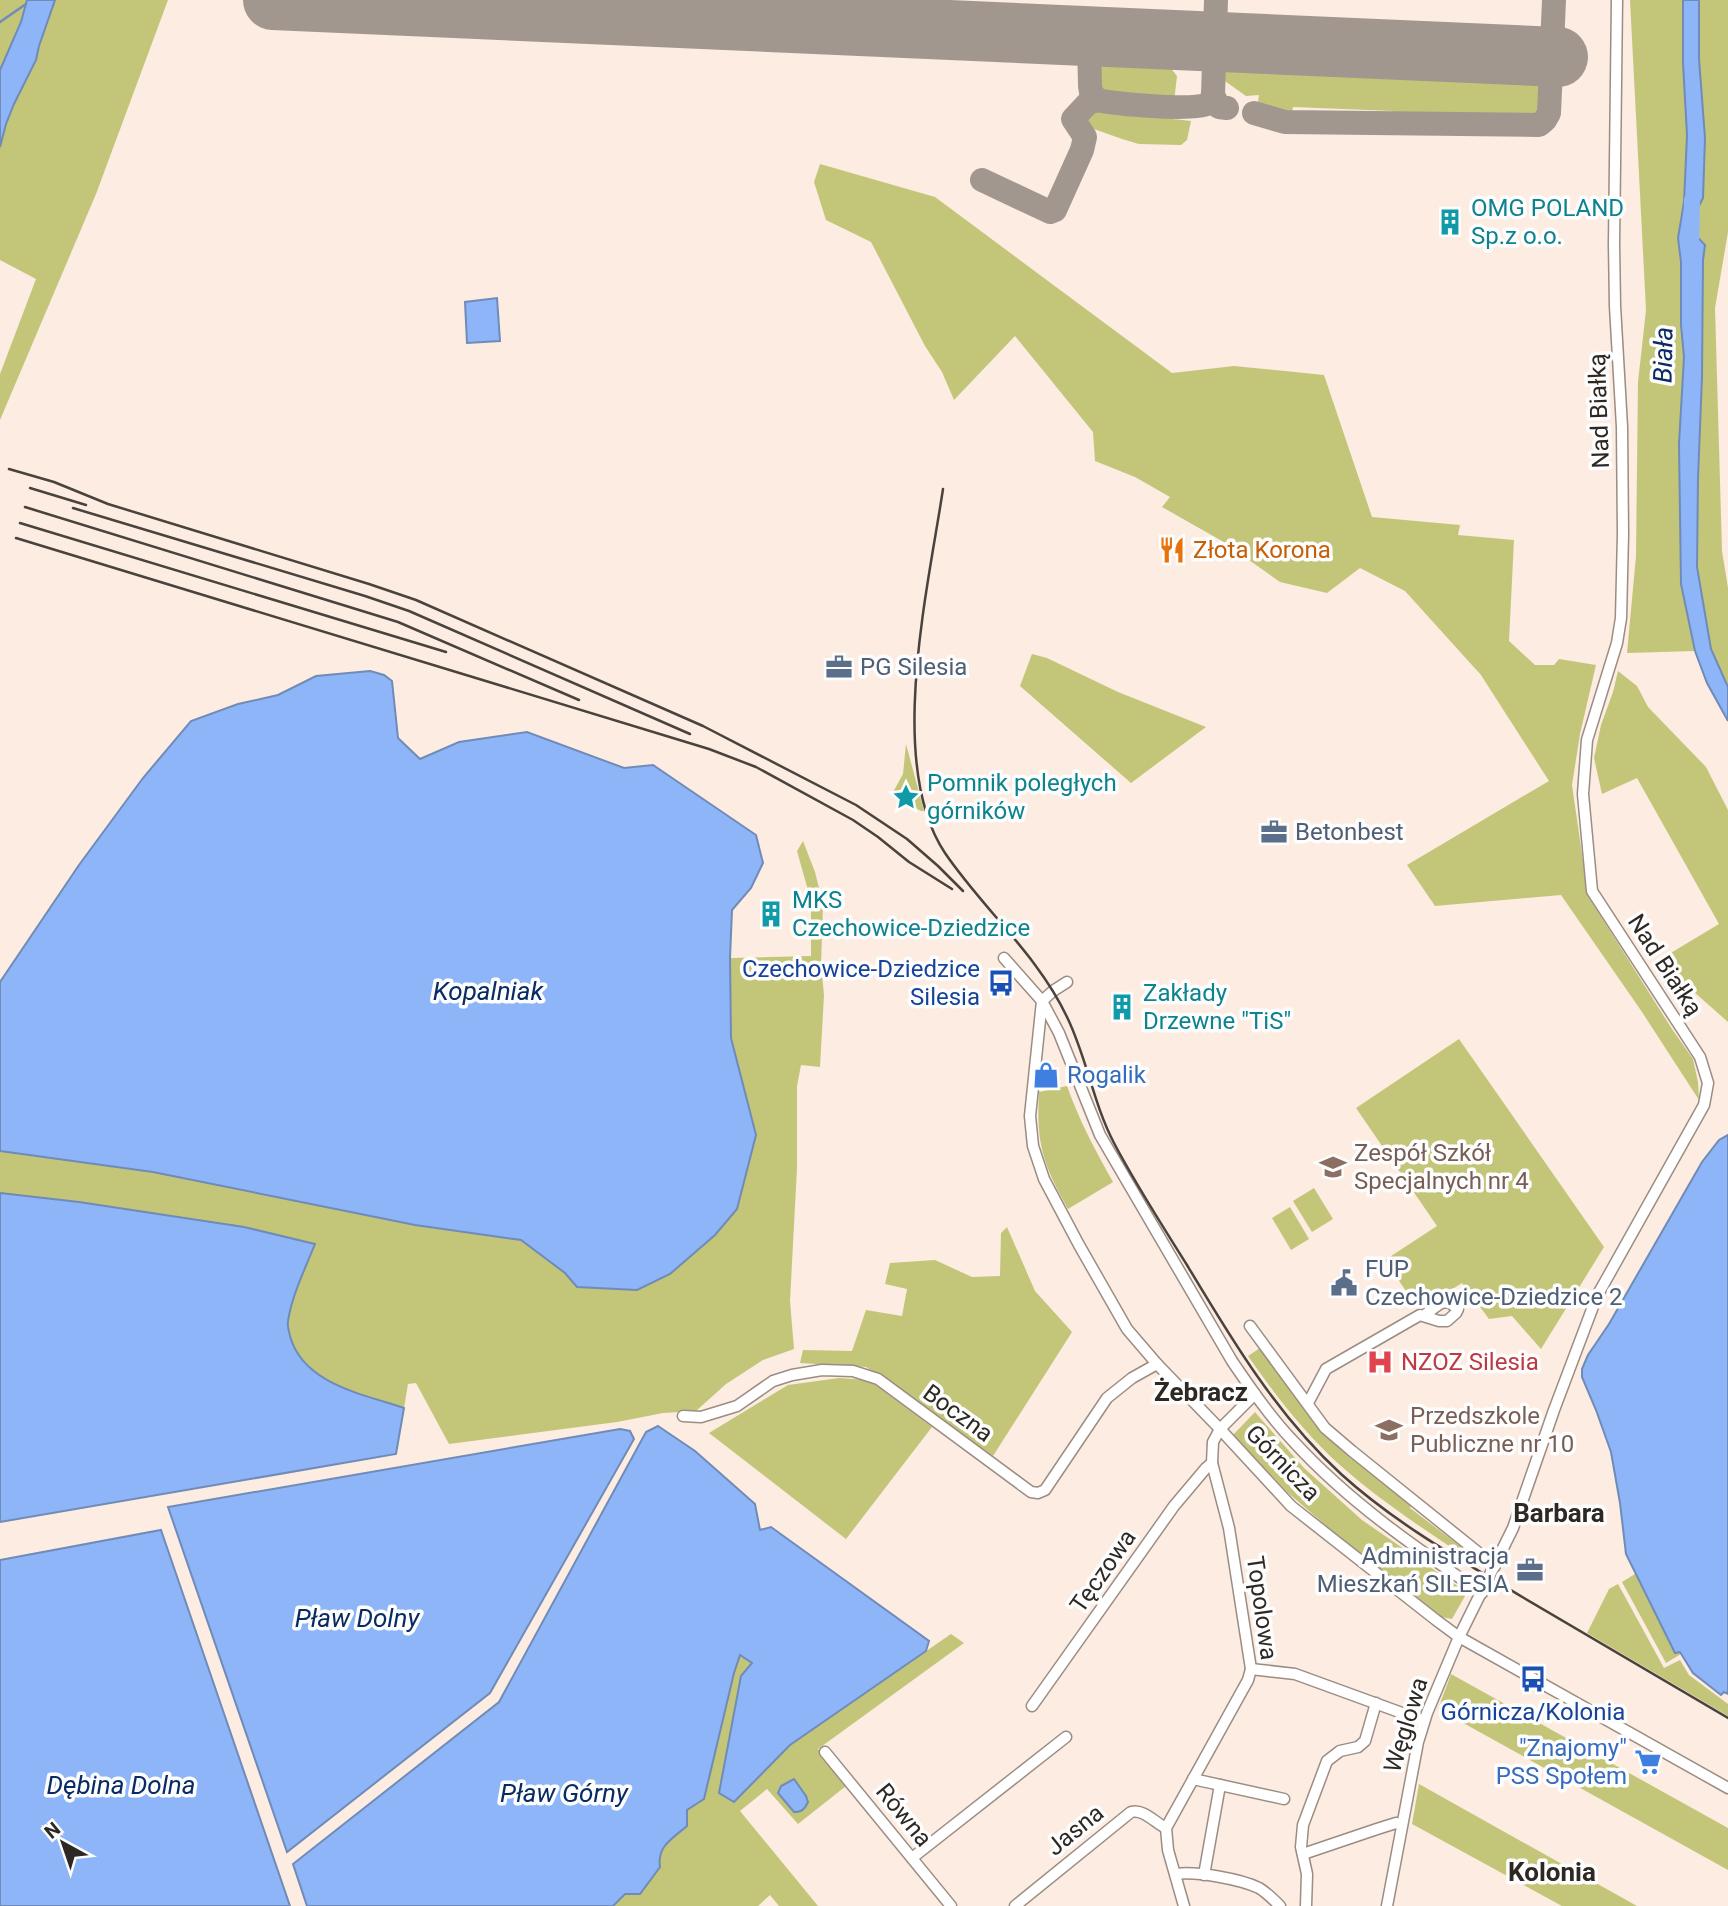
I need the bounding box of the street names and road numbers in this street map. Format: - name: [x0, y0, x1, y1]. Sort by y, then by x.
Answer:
- street label: Nad Białką: [1583, 353, 1615, 469]
- street label: Nad Białką: [1622, 909, 1708, 1021]
- street label: Boczna: [918, 1378, 998, 1448]
- street label: Górnicza: [1240, 1419, 1326, 1507]
- street label: Tęczowa: [1064, 1524, 1142, 1618]
- street label: Topolowa: [1241, 1554, 1283, 1662]
- street label: Węglowa: [1378, 1674, 1434, 1776]
- street label: Równa: [870, 1778, 938, 1852]
- street label: Jasna: [1041, 1799, 1109, 1861]

